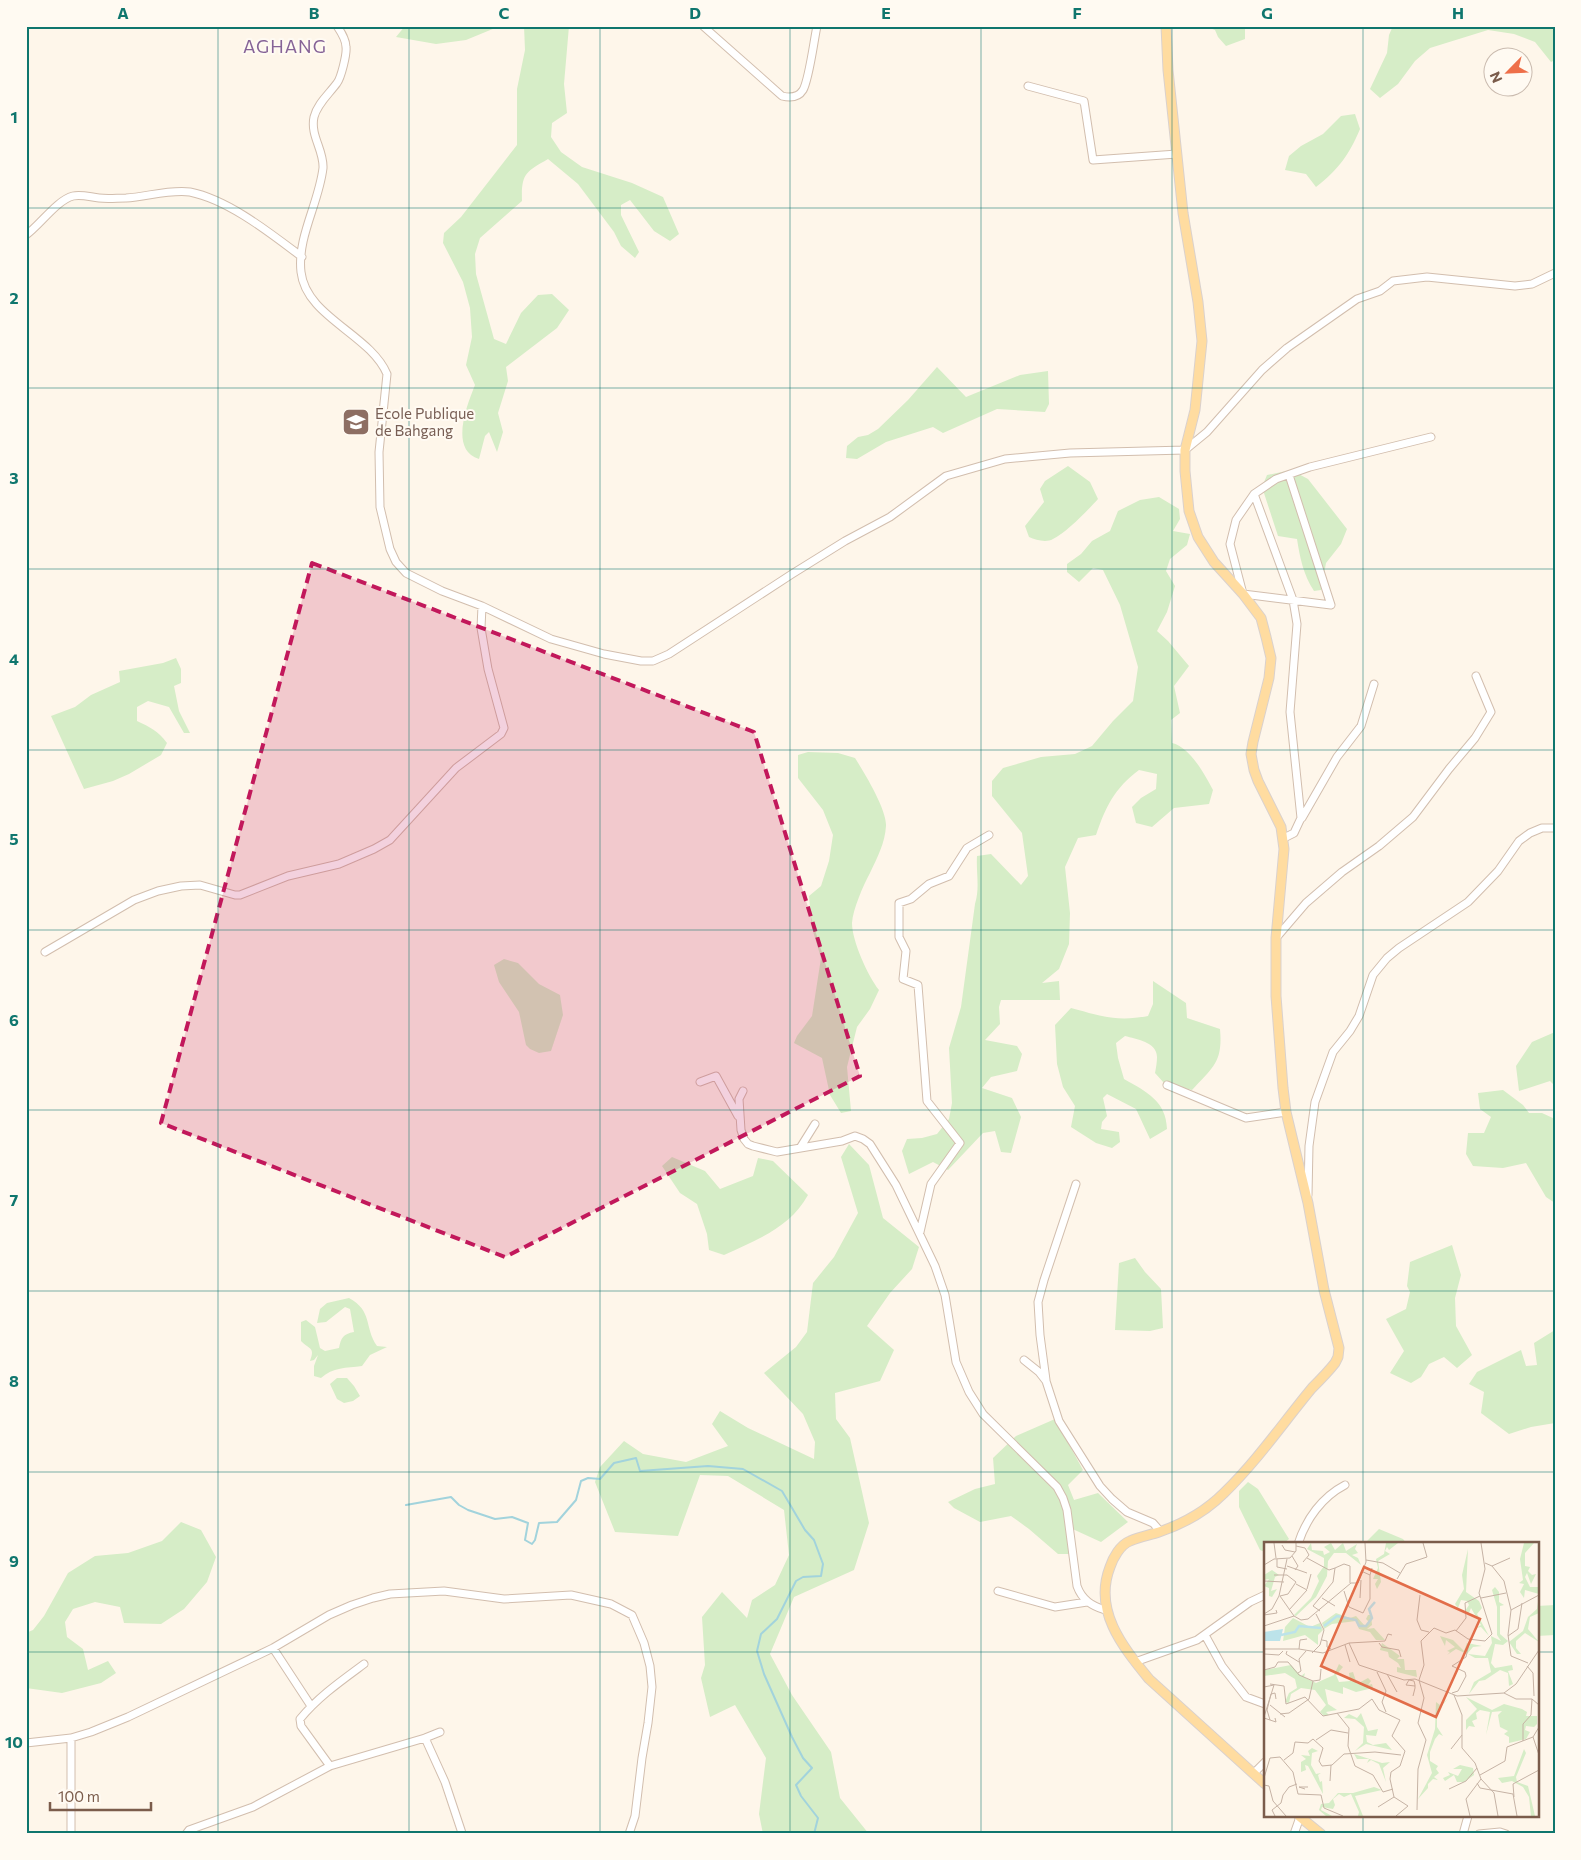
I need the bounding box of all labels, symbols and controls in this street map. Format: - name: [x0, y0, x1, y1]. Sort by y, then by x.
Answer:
- text: A: [117, 3, 129, 22]
- text: B: [309, 3, 320, 22]
- text: C: [499, 3, 510, 22]
- text: D: [689, 3, 701, 22]
- text: E: [881, 3, 891, 22]
- text: F: [1072, 3, 1082, 22]
- text: G: [1261, 3, 1273, 22]
- text: H: [1452, 3, 1464, 22]
- district label: AGHANG: [243, 35, 327, 57]
- north arrow: [1484, 48, 1534, 98]
- text: N: [1486, 69, 1506, 86]
- text: 1: [10, 107, 18, 126]
- text: 2: [9, 288, 19, 307]
- place label: Ecole Publique de Bahgang: [375, 404, 474, 439]
- school or university icon: Ecole Publique de Bahgang: [341, 407, 371, 437]
- text: 3: [9, 468, 19, 487]
- text: 4: [9, 649, 19, 668]
- text: 5: [9, 829, 19, 848]
- text: 6: [9, 1010, 19, 1029]
- text: 7: [10, 1190, 19, 1209]
- text: 8: [9, 1371, 19, 1390]
- inset map: [1264, 1542, 1538, 1818]
- text: 9: [9, 1551, 19, 1570]
- text: 10: [5, 1732, 23, 1751]
- scale bar: [50, 1780, 151, 1812]
- text: 100 m: [58, 1787, 100, 1805]

